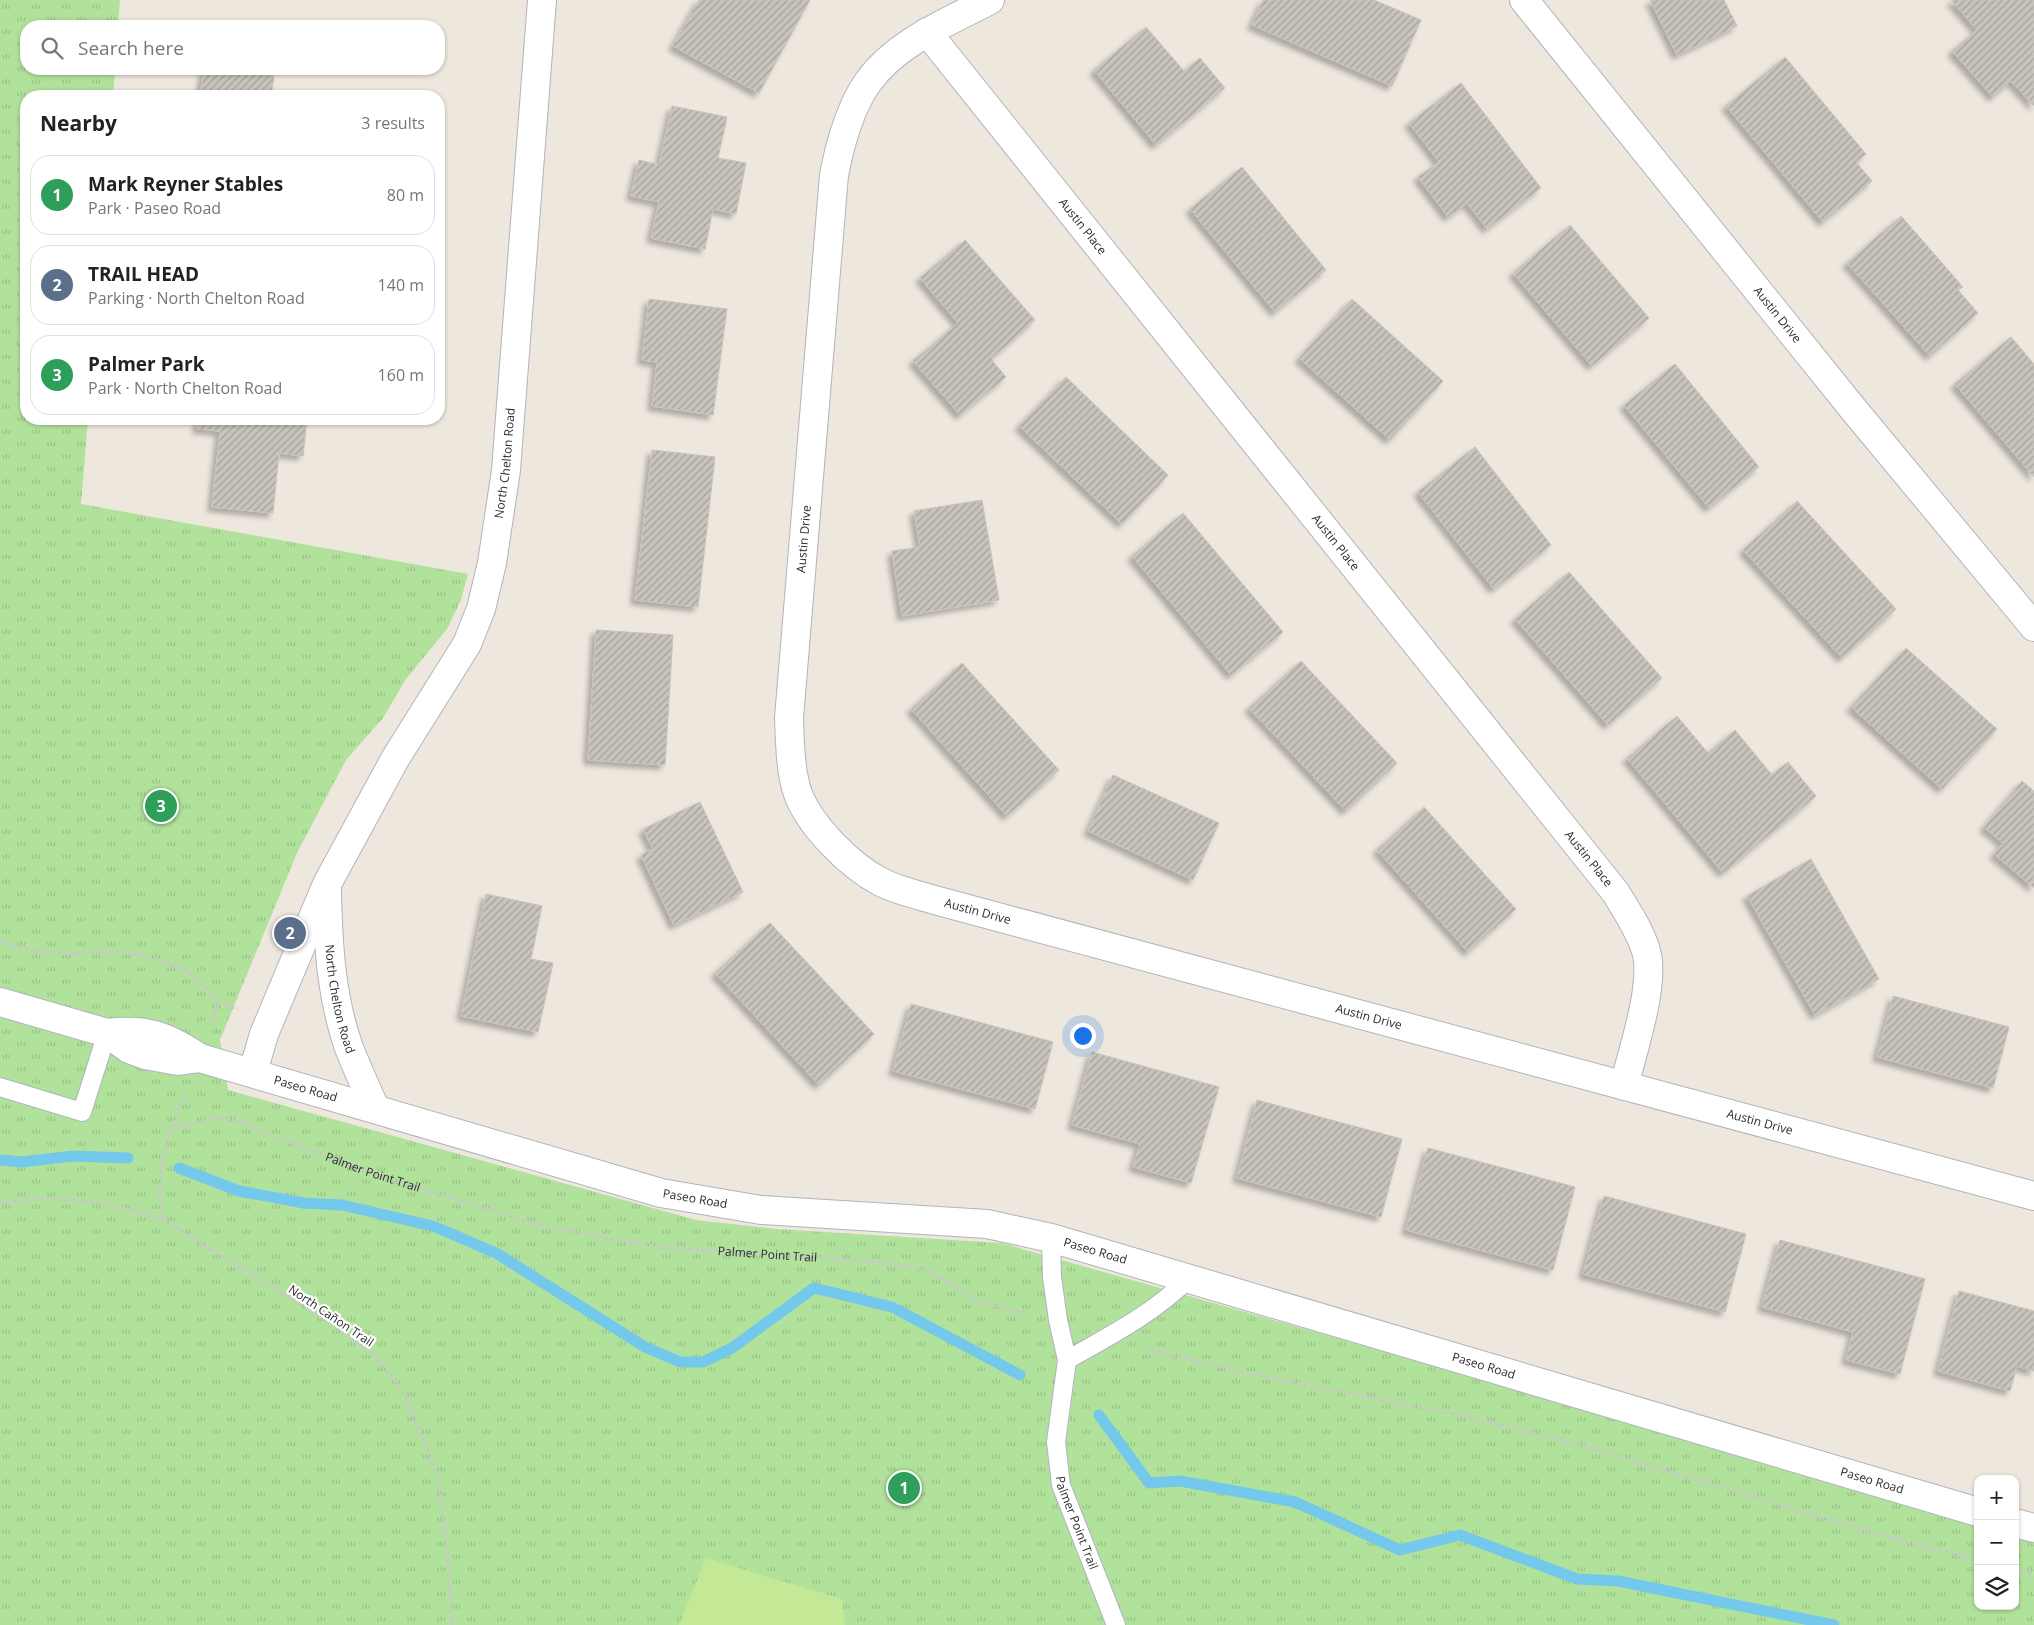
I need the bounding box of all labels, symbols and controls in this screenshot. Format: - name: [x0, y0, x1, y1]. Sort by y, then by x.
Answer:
- search box: [20, 20, 445, 75]
- icon: search: [38, 34, 66, 62]
- text: Search here: [78, 35, 184, 61]
- text: Nearby: [40, 109, 117, 137]
- text: 3 results: [361, 112, 425, 134]
- text: Mark Reyner Stables: [88, 171, 283, 197]
- text: 1: [52, 184, 62, 206]
- text: 80 m: [387, 184, 424, 206]
- street label: Austin Place: [1055, 194, 1111, 258]
- text: Park · Paseo Road: [88, 197, 221, 219]
- text: TRAIL HEAD: [88, 261, 199, 287]
- text: 2: [52, 274, 62, 296]
- text: 140 m: [378, 274, 424, 296]
- street label: Austin Drive: [1750, 283, 1806, 346]
- text: Parking · North Chelton Road: [88, 287, 305, 309]
- text: Palmer Park: [88, 351, 204, 377]
- text: 3: [52, 364, 62, 386]
- text: 160 m: [378, 364, 424, 386]
- text: Park · North Chelton Road: [88, 377, 282, 399]
- street label: North Chelton Road: [490, 407, 519, 520]
- street label: Austin Drive: [792, 504, 815, 573]
- street label: Austin Place: [1308, 511, 1364, 574]
- pin: 3: [145, 787, 177, 825]
- street label: Austin Place: [1561, 827, 1617, 891]
- street label: Austin Drive: [943, 894, 1013, 928]
- pin: 2: [274, 914, 306, 952]
- street label: North Chelton Road: [321, 944, 359, 1056]
- street label: Austin Drive: [1334, 999, 1404, 1033]
- your location: [1070, 1023, 1096, 1049]
- street label: Paseo Road: [272, 1071, 339, 1106]
- street label: Austin Drive: [1725, 1105, 1795, 1139]
- street label: Palmer Point Trail: [323, 1148, 423, 1196]
- street label: Paseo Road: [662, 1184, 729, 1212]
- street label: Paseo Road: [1062, 1233, 1129, 1268]
- street label: Palmer Point Trail: [717, 1242, 818, 1266]
- street label: North Cañon Trail: [285, 1281, 377, 1350]
- street label: Paseo Road: [1450, 1348, 1518, 1383]
- street label: Paseo Road: [1838, 1463, 1906, 1498]
- pin: 1: [888, 1469, 920, 1507]
- street label: Palmer Point Trail: [1052, 1475, 1102, 1572]
- map controls: [1974, 1475, 2019, 1610]
- button: +: [1974, 1475, 2019, 1520]
- button: −: [1974, 1520, 2019, 1565]
- button: layers: [1974, 1565, 2019, 1610]

